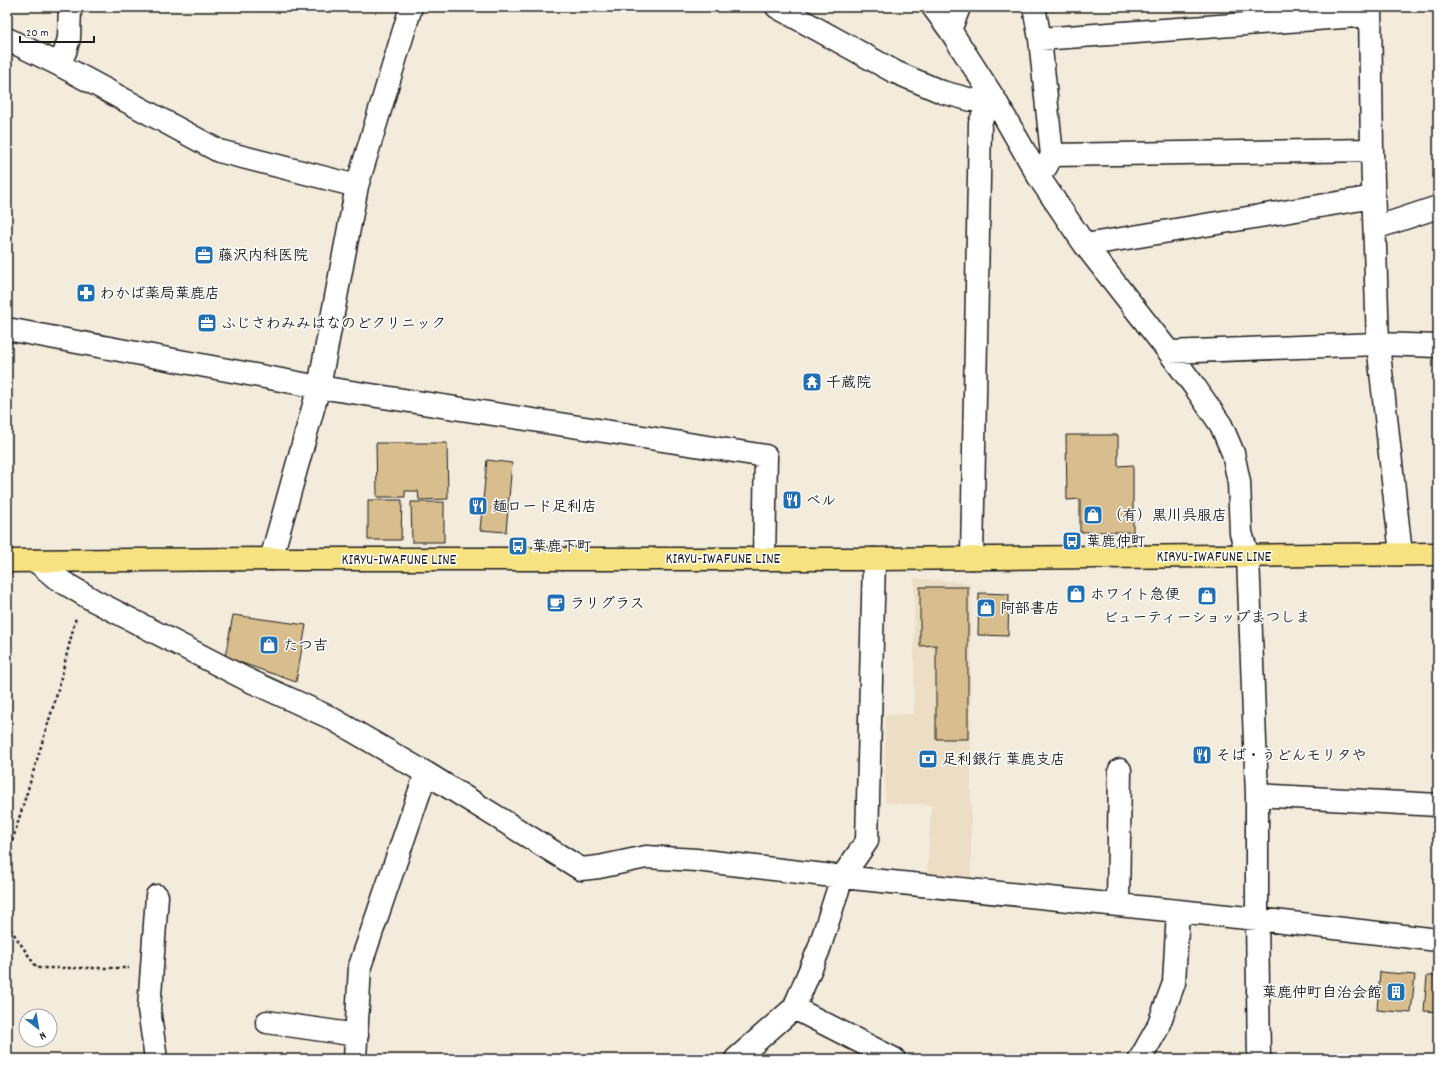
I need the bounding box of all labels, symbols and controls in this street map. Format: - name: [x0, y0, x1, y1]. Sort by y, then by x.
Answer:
- scale bar: [20, 18, 94, 44]
- text: 20 m: [26, 25, 49, 42]
- office icon: 藤沢内科医院: [193, 244, 215, 266]
- place label: 藤沢内科医院: [218, 246, 308, 268]
- pharmacy icon: わかば薬局葉鹿店: [75, 282, 97, 304]
- place label: わかば薬局葉鹿店: [100, 284, 220, 306]
- office icon: ふじさわみみはなのどクリニック: [196, 312, 218, 334]
- place label: ふじさわみみはなのどクリニック: [221, 314, 446, 336]
- temple icon: 千蔵院: [801, 371, 823, 393]
- place label: 千蔵院: [826, 373, 871, 395]
- restaurant icon: ベル: [781, 489, 803, 511]
- place label: ベル: [806, 491, 836, 513]
- restaurant icon: 麺ロード足利店: [467, 495, 489, 517]
- place label: 麺ロード足利店: [492, 497, 597, 519]
- shop icon: （有）黒川呉服店: [1082, 504, 1104, 526]
- place label: （有）黒川呉服店: [1107, 506, 1227, 528]
- bus stop icon: 葉鹿仲町: [1061, 530, 1083, 552]
- place label: 葉鹿仲町: [1086, 532, 1146, 554]
- bus stop icon: 葉鹿下町: [507, 535, 529, 557]
- place label: 葉鹿下町: [532, 537, 592, 559]
- street label: KIRYU-IWAFUNE LINE: [1157, 547, 1272, 569]
- street label: KIRYU-IWAFUNE LINE: [666, 549, 781, 571]
- street label: KIRYU-IWAFUNE LINE: [342, 550, 457, 572]
- shop icon: ホワイト急便: [1065, 583, 1087, 605]
- place label: ホワイト急便: [1090, 585, 1181, 607]
- shop icon: ビューティーショップまつしま: [1196, 585, 1218, 607]
- cafe icon: ラリグラス: [545, 592, 567, 614]
- place label: ラリグラス: [570, 594, 644, 616]
- shop icon: 阿部書店: [975, 597, 997, 619]
- place label: 阿部書店: [1000, 599, 1060, 621]
- place label: ビューティーショップまつしま: [1103, 608, 1311, 630]
- shop icon: たつ吉: [258, 634, 280, 656]
- place label: たつ吉: [283, 636, 328, 658]
- restaurant icon: そば・うどんモリタや: [1191, 744, 1213, 766]
- place label: そば・うどんモリタや: [1216, 746, 1367, 768]
- bank icon: 足利銀行 葉鹿支店: [917, 748, 939, 770]
- place label: 足利銀行 葉鹿支店: [942, 750, 1065, 772]
- building icon: 葉鹿仲町自治会館: [1385, 981, 1407, 1003]
- place label: 葉鹿仲町自治会館: [1262, 983, 1382, 1005]
- north arrow: [18, 1008, 58, 1048]
- text: N: [35, 1027, 49, 1043]

